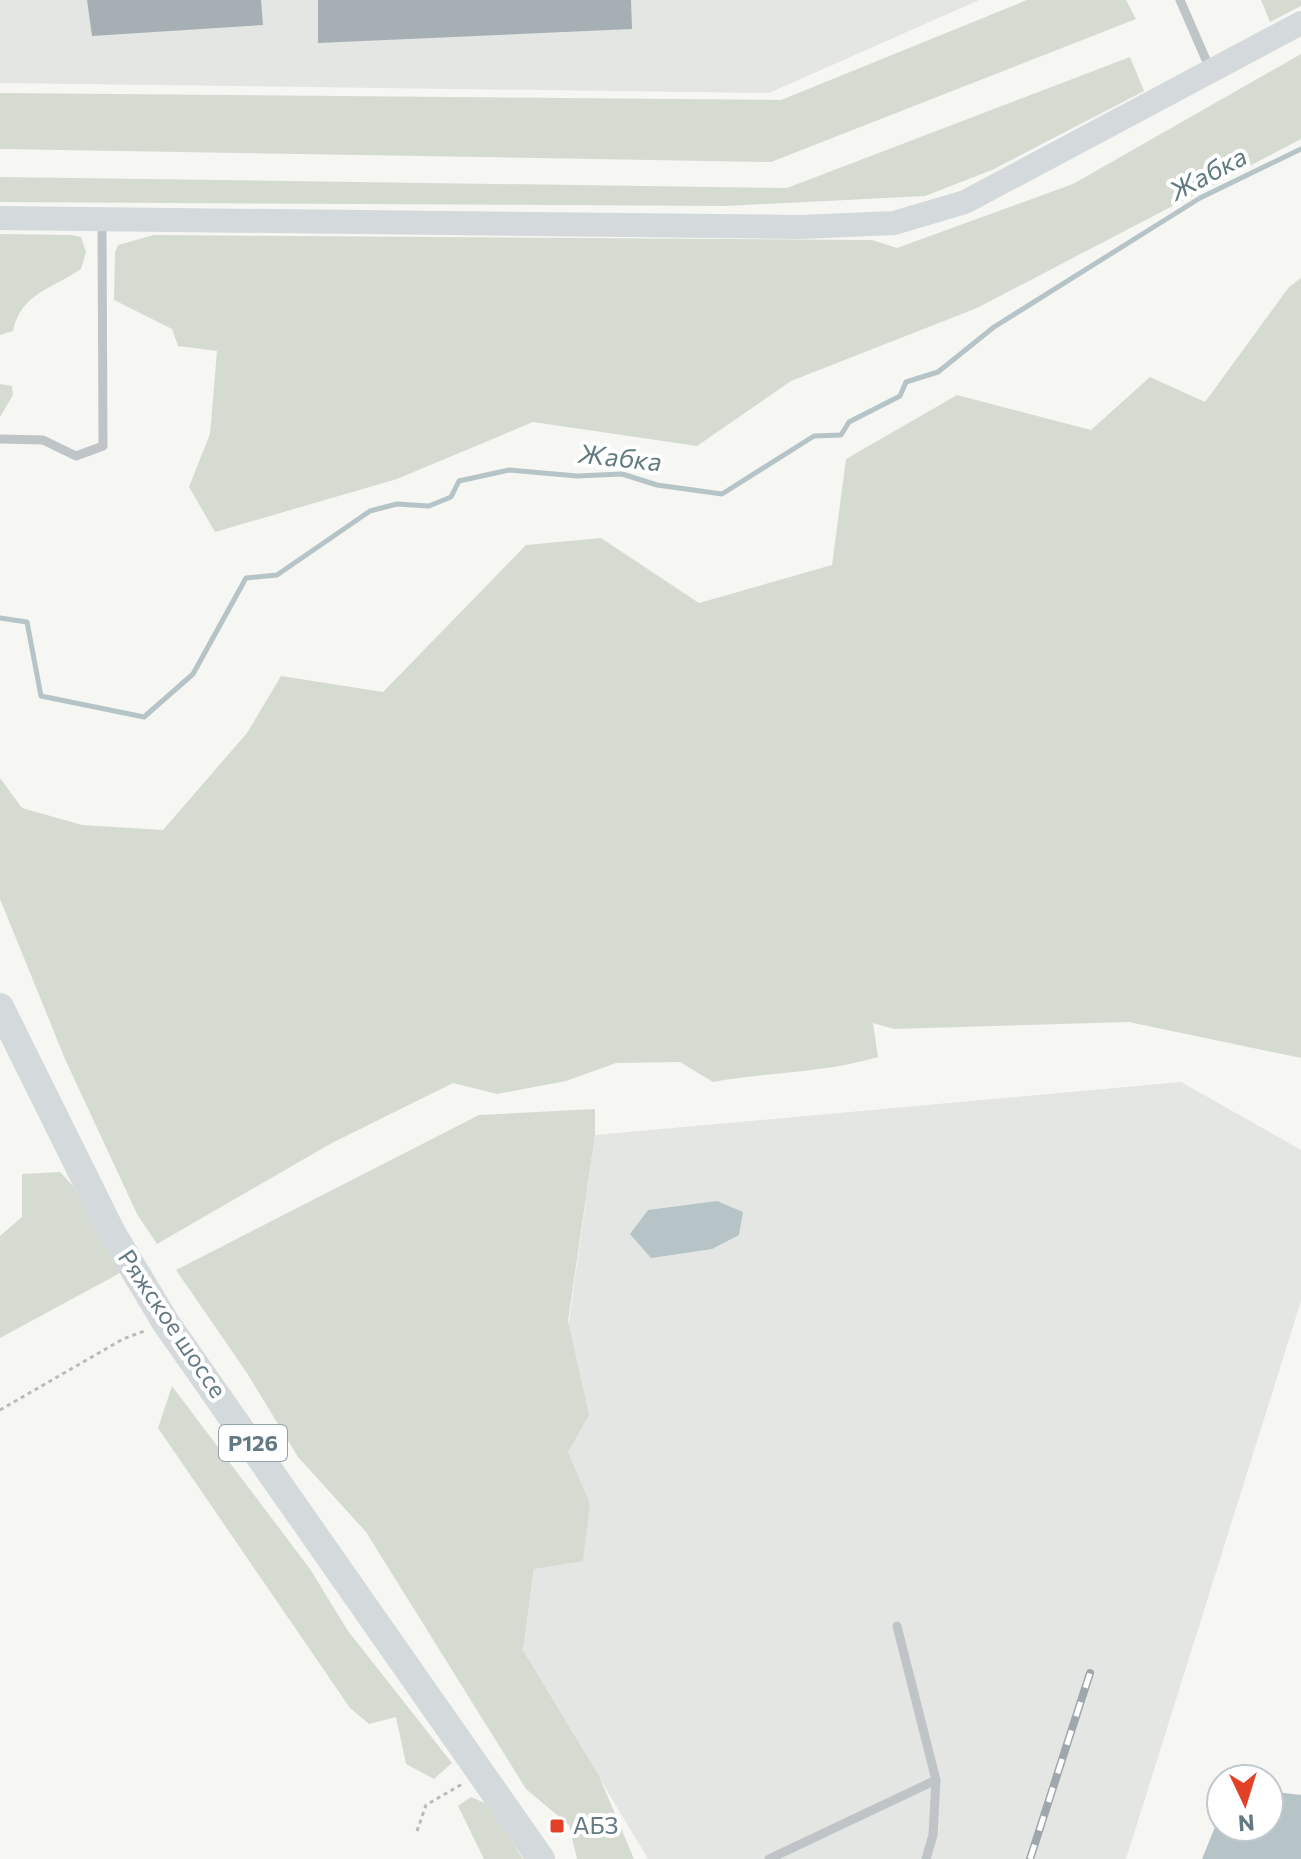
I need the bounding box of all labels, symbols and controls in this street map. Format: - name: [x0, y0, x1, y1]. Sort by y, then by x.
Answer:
- water label: Жабка: [1162, 139, 1251, 206]
- water label: Жабка: [576, 437, 663, 476]
- street label: Ряжское шоссе: [113, 1244, 234, 1403]
- road number: Р126: [219, 1425, 287, 1461]
- north arrow: [1205, 1763, 1285, 1843]
- text: N: [1237, 1809, 1256, 1837]
- place label: АБЗ: [573, 1810, 618, 1839]
- marker: АБЗ: [548, 1817, 566, 1835]

